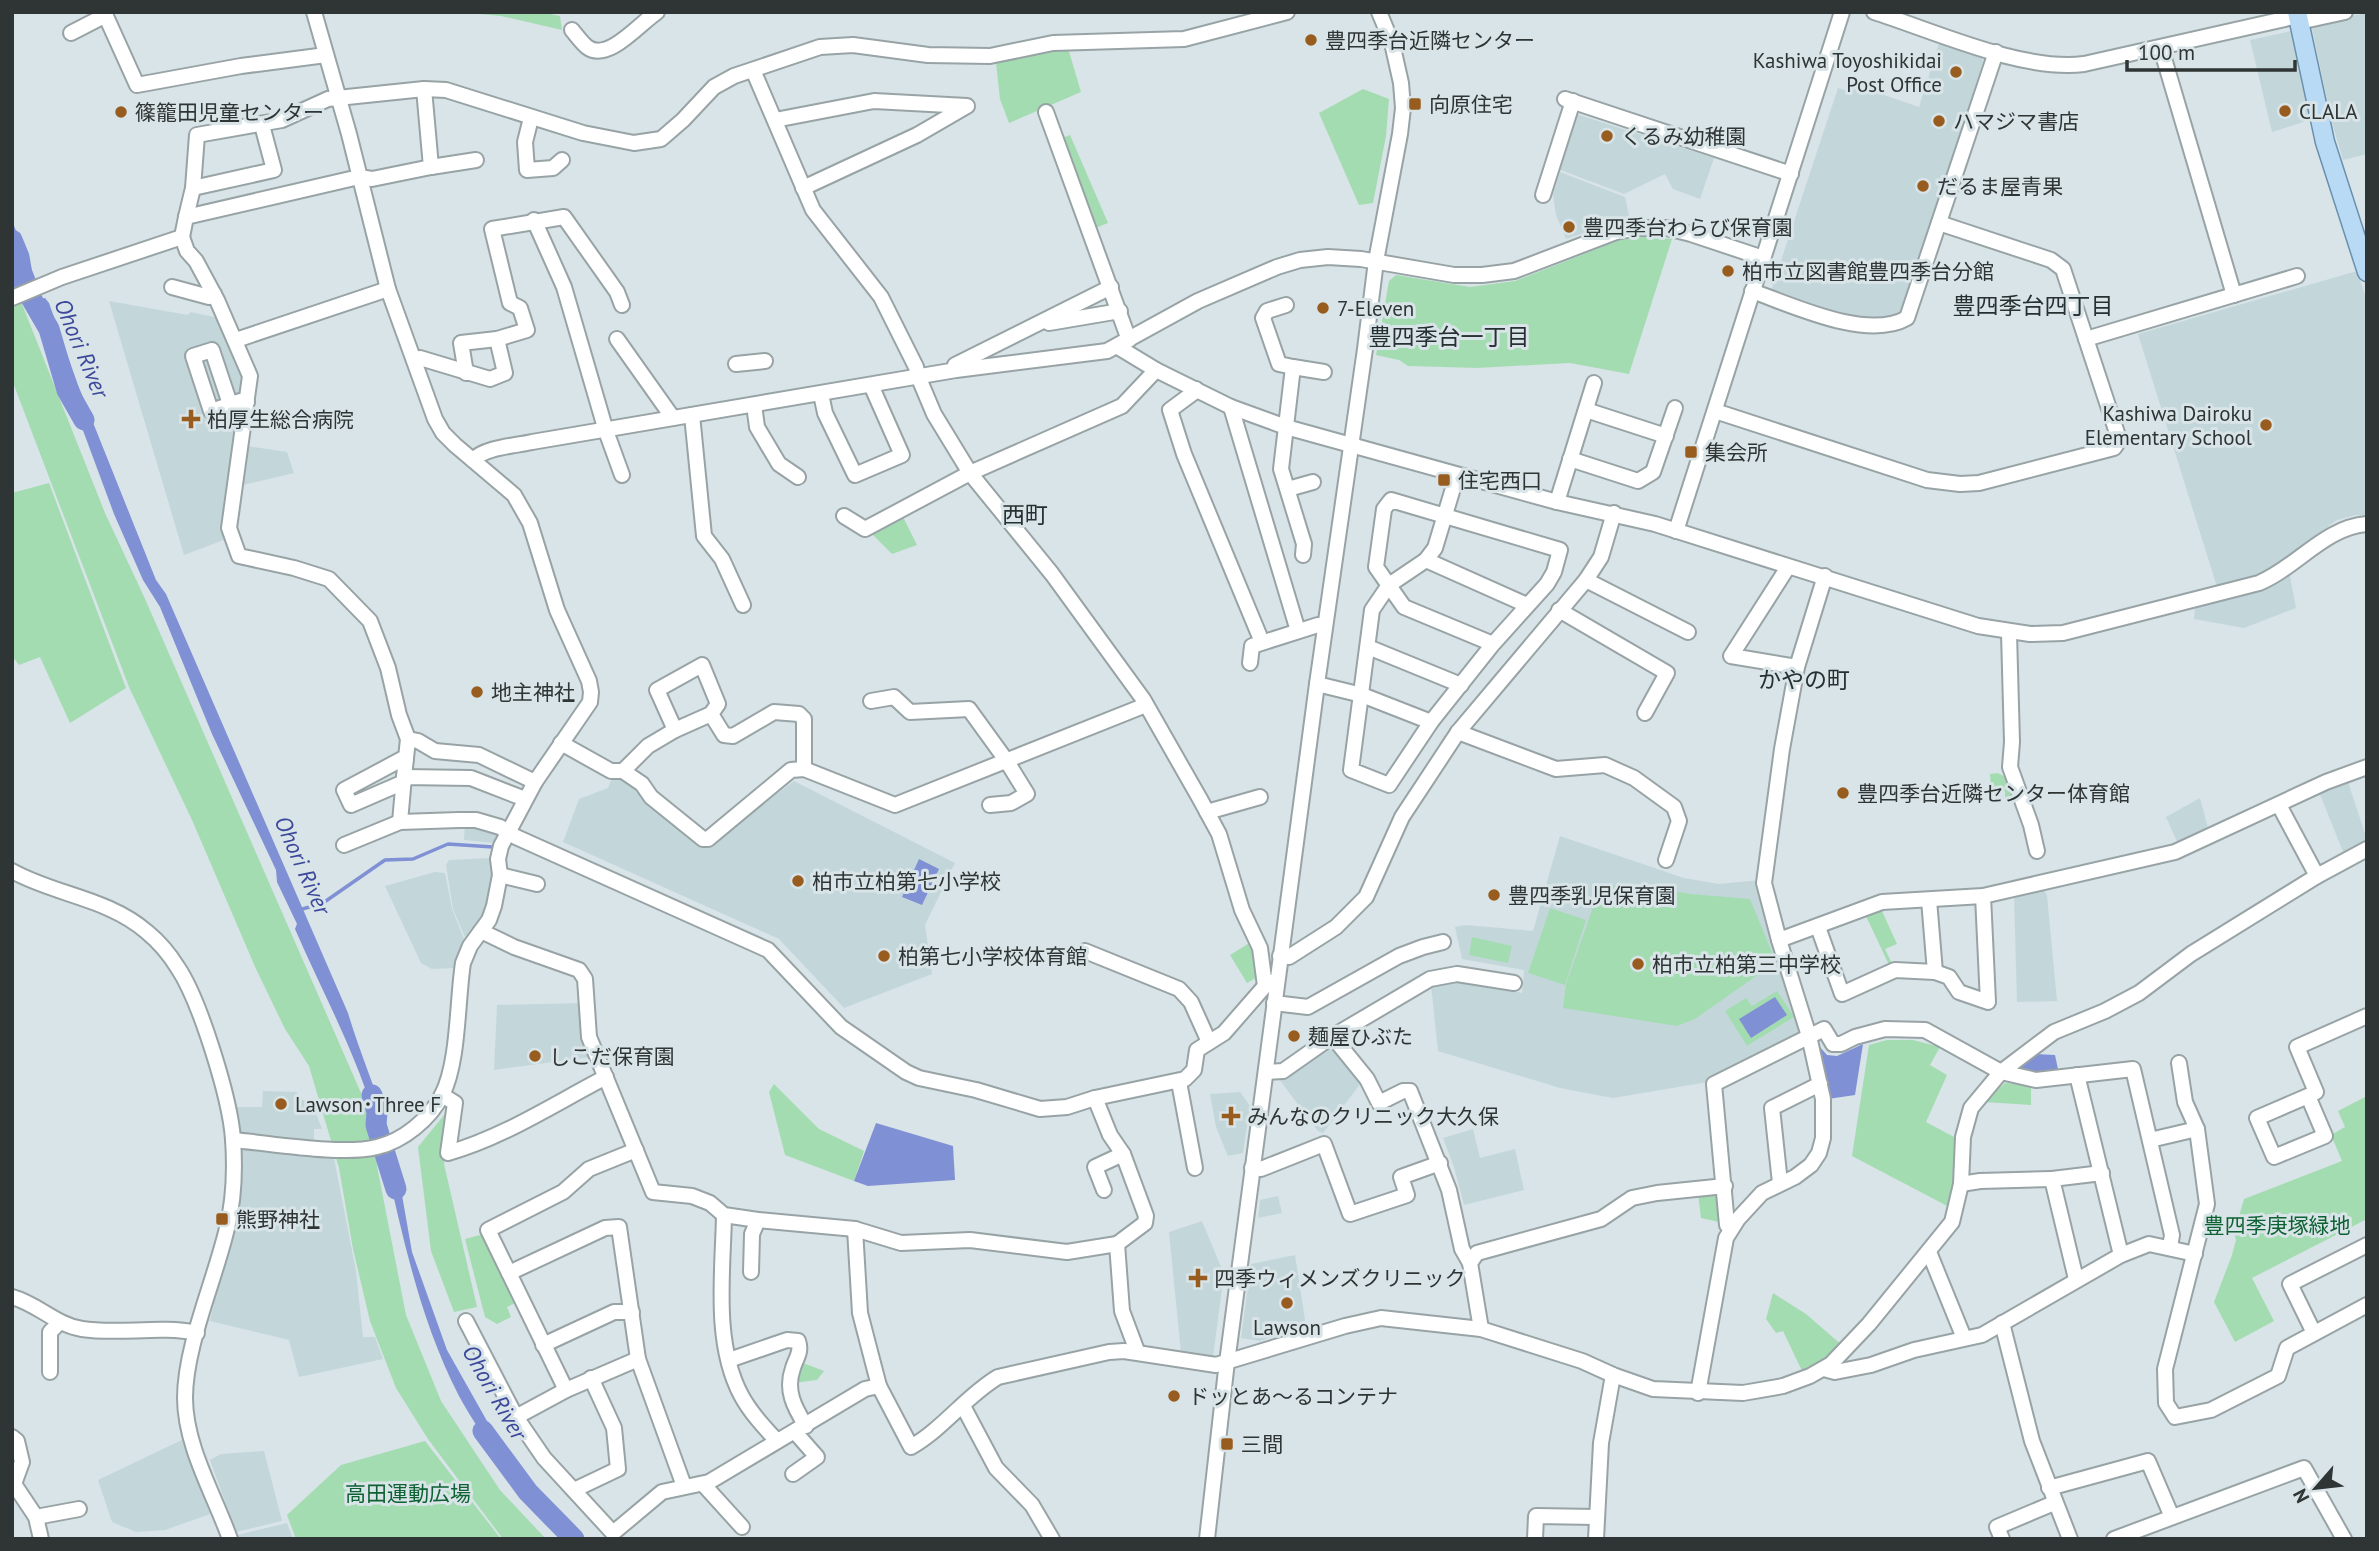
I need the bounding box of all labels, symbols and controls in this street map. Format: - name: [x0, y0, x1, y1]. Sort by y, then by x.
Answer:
- place label: 豊四季台近隣センター: [1325, 27, 1535, 54]
- scale bar: [2127, 28, 2295, 72]
- marker: 豊四季台近隣センター: [1303, 32, 1319, 48]
- text: 100 m: [2138, 39, 2195, 66]
- place label: Kashiwa Toyoshikidai Post Office: [1753, 47, 1942, 98]
- marker: Kashiwa Toyoshikidai Post Office: [1948, 64, 1964, 80]
- place label: 向原住宅: [1429, 91, 1513, 118]
- marker: 向原住宅: [1407, 96, 1423, 112]
- place label: CLALA: [2299, 98, 2358, 125]
- place label: 篠籠田児童センター: [135, 99, 324, 126]
- marker: CLALA: [2277, 103, 2293, 119]
- marker: 篠籠田児童センター: [113, 104, 129, 120]
- place label: ハマジマ書店: [1953, 108, 2079, 135]
- marker: ハマジマ書店: [1931, 113, 1947, 129]
- place label: くるみ幼稚園: [1621, 123, 1747, 150]
- marker: くるみ幼稚園: [1599, 128, 1615, 144]
- place label: だるま屋青果: [1937, 173, 2063, 200]
- marker: だるま屋青果: [1915, 178, 1931, 194]
- place label: 豊四季台わらび保育園: [1583, 214, 1793, 241]
- marker: 豊四季台わらび保育園: [1561, 219, 1577, 235]
- place label: 柏市立図書館豊四季台分館: [1742, 258, 1994, 285]
- marker: 柏市立図書館豊四季台分館: [1720, 263, 1736, 279]
- district label: 豊四季台四丁目: [1953, 291, 2114, 320]
- water label: Ohori River: [48, 294, 116, 403]
- place label: 7-Eleven: [1337, 295, 1414, 322]
- marker: 7-Eleven: [1315, 300, 1331, 316]
- district label: 豊四季台一丁目: [1369, 322, 1530, 351]
- place label: Kashiwa Dairoku Elementary School: [2085, 400, 2252, 451]
- place label: 柏厚生総合病院: [207, 406, 354, 433]
- marker: 柏厚生総合病院: [181, 409, 201, 429]
- marker: Kashiwa Dairoku Elementary School: [2258, 417, 2274, 433]
- place label: 集会所: [1705, 439, 1768, 466]
- marker: 集会所: [1683, 444, 1699, 460]
- place label: 住宅西口: [1458, 467, 1542, 494]
- marker: 住宅西口: [1436, 472, 1452, 488]
- district label: 西町: [1002, 500, 1048, 529]
- district label: かやの町: [1758, 665, 1850, 694]
- place label: 地主神社: [491, 679, 575, 706]
- marker: 地主神社: [469, 684, 485, 700]
- place label: 豊四季台近隣センター体育館: [1857, 780, 2130, 807]
- marker: 豊四季台近隣センター体育館: [1835, 785, 1851, 801]
- water label: Ohori River: [268, 811, 338, 920]
- place label: 柏市立柏第七小学校: [812, 868, 1001, 895]
- marker: 柏市立柏第七小学校: [790, 873, 806, 889]
- place label: 豊四季乳児保育園: [1508, 882, 1676, 909]
- marker: 豊四季乳児保育園: [1486, 887, 1502, 903]
- place label: 柏第七小学校体育館: [898, 943, 1087, 970]
- marker: 柏第七小学校体育館: [876, 948, 892, 964]
- place label: 柏市立柏第三中学校: [1652, 951, 1841, 978]
- marker: 柏市立柏第三中学校: [1630, 956, 1646, 972]
- place label: 麺屋ひぶた: [1308, 1023, 1413, 1050]
- marker: 麺屋ひぶた: [1286, 1028, 1302, 1044]
- place label: しこだ保育園: [549, 1043, 675, 1070]
- marker: しこだ保育園: [527, 1048, 543, 1064]
- place label: Lawson･Three F: [295, 1091, 441, 1118]
- marker: Lawson･Three F: [273, 1096, 289, 1112]
- place label: みんなのクリニック大久保: [1247, 1103, 1499, 1130]
- marker: みんなのクリニック大久保: [1221, 1106, 1241, 1126]
- place label: 熊野神社: [236, 1206, 320, 1233]
- marker: 熊野神社: [214, 1211, 230, 1227]
- park label: 豊四季庚塚緑地: [2204, 1212, 2351, 1239]
- place label: 四季ウィメンズクリニック: [1214, 1265, 1466, 1292]
- marker: 四季ウィメンズクリニック: [1188, 1268, 1208, 1288]
- marker: Lawson: [1279, 1295, 1295, 1311]
- place label: Lawson: [1253, 1314, 1321, 1341]
- water label: Ohori River: [456, 1339, 535, 1446]
- place label: ドッとあ〜るコンテナ: [1188, 1383, 1398, 1410]
- marker: ドッとあ〜るコンテナ: [1166, 1388, 1182, 1404]
- place label: 三間: [1241, 1431, 1283, 1458]
- marker: 三間: [1219, 1436, 1235, 1452]
- north arrow: [2281, 1453, 2351, 1523]
- park label: 高田運動広場: [345, 1480, 471, 1507]
- text: N: [2287, 1485, 2315, 1507]

